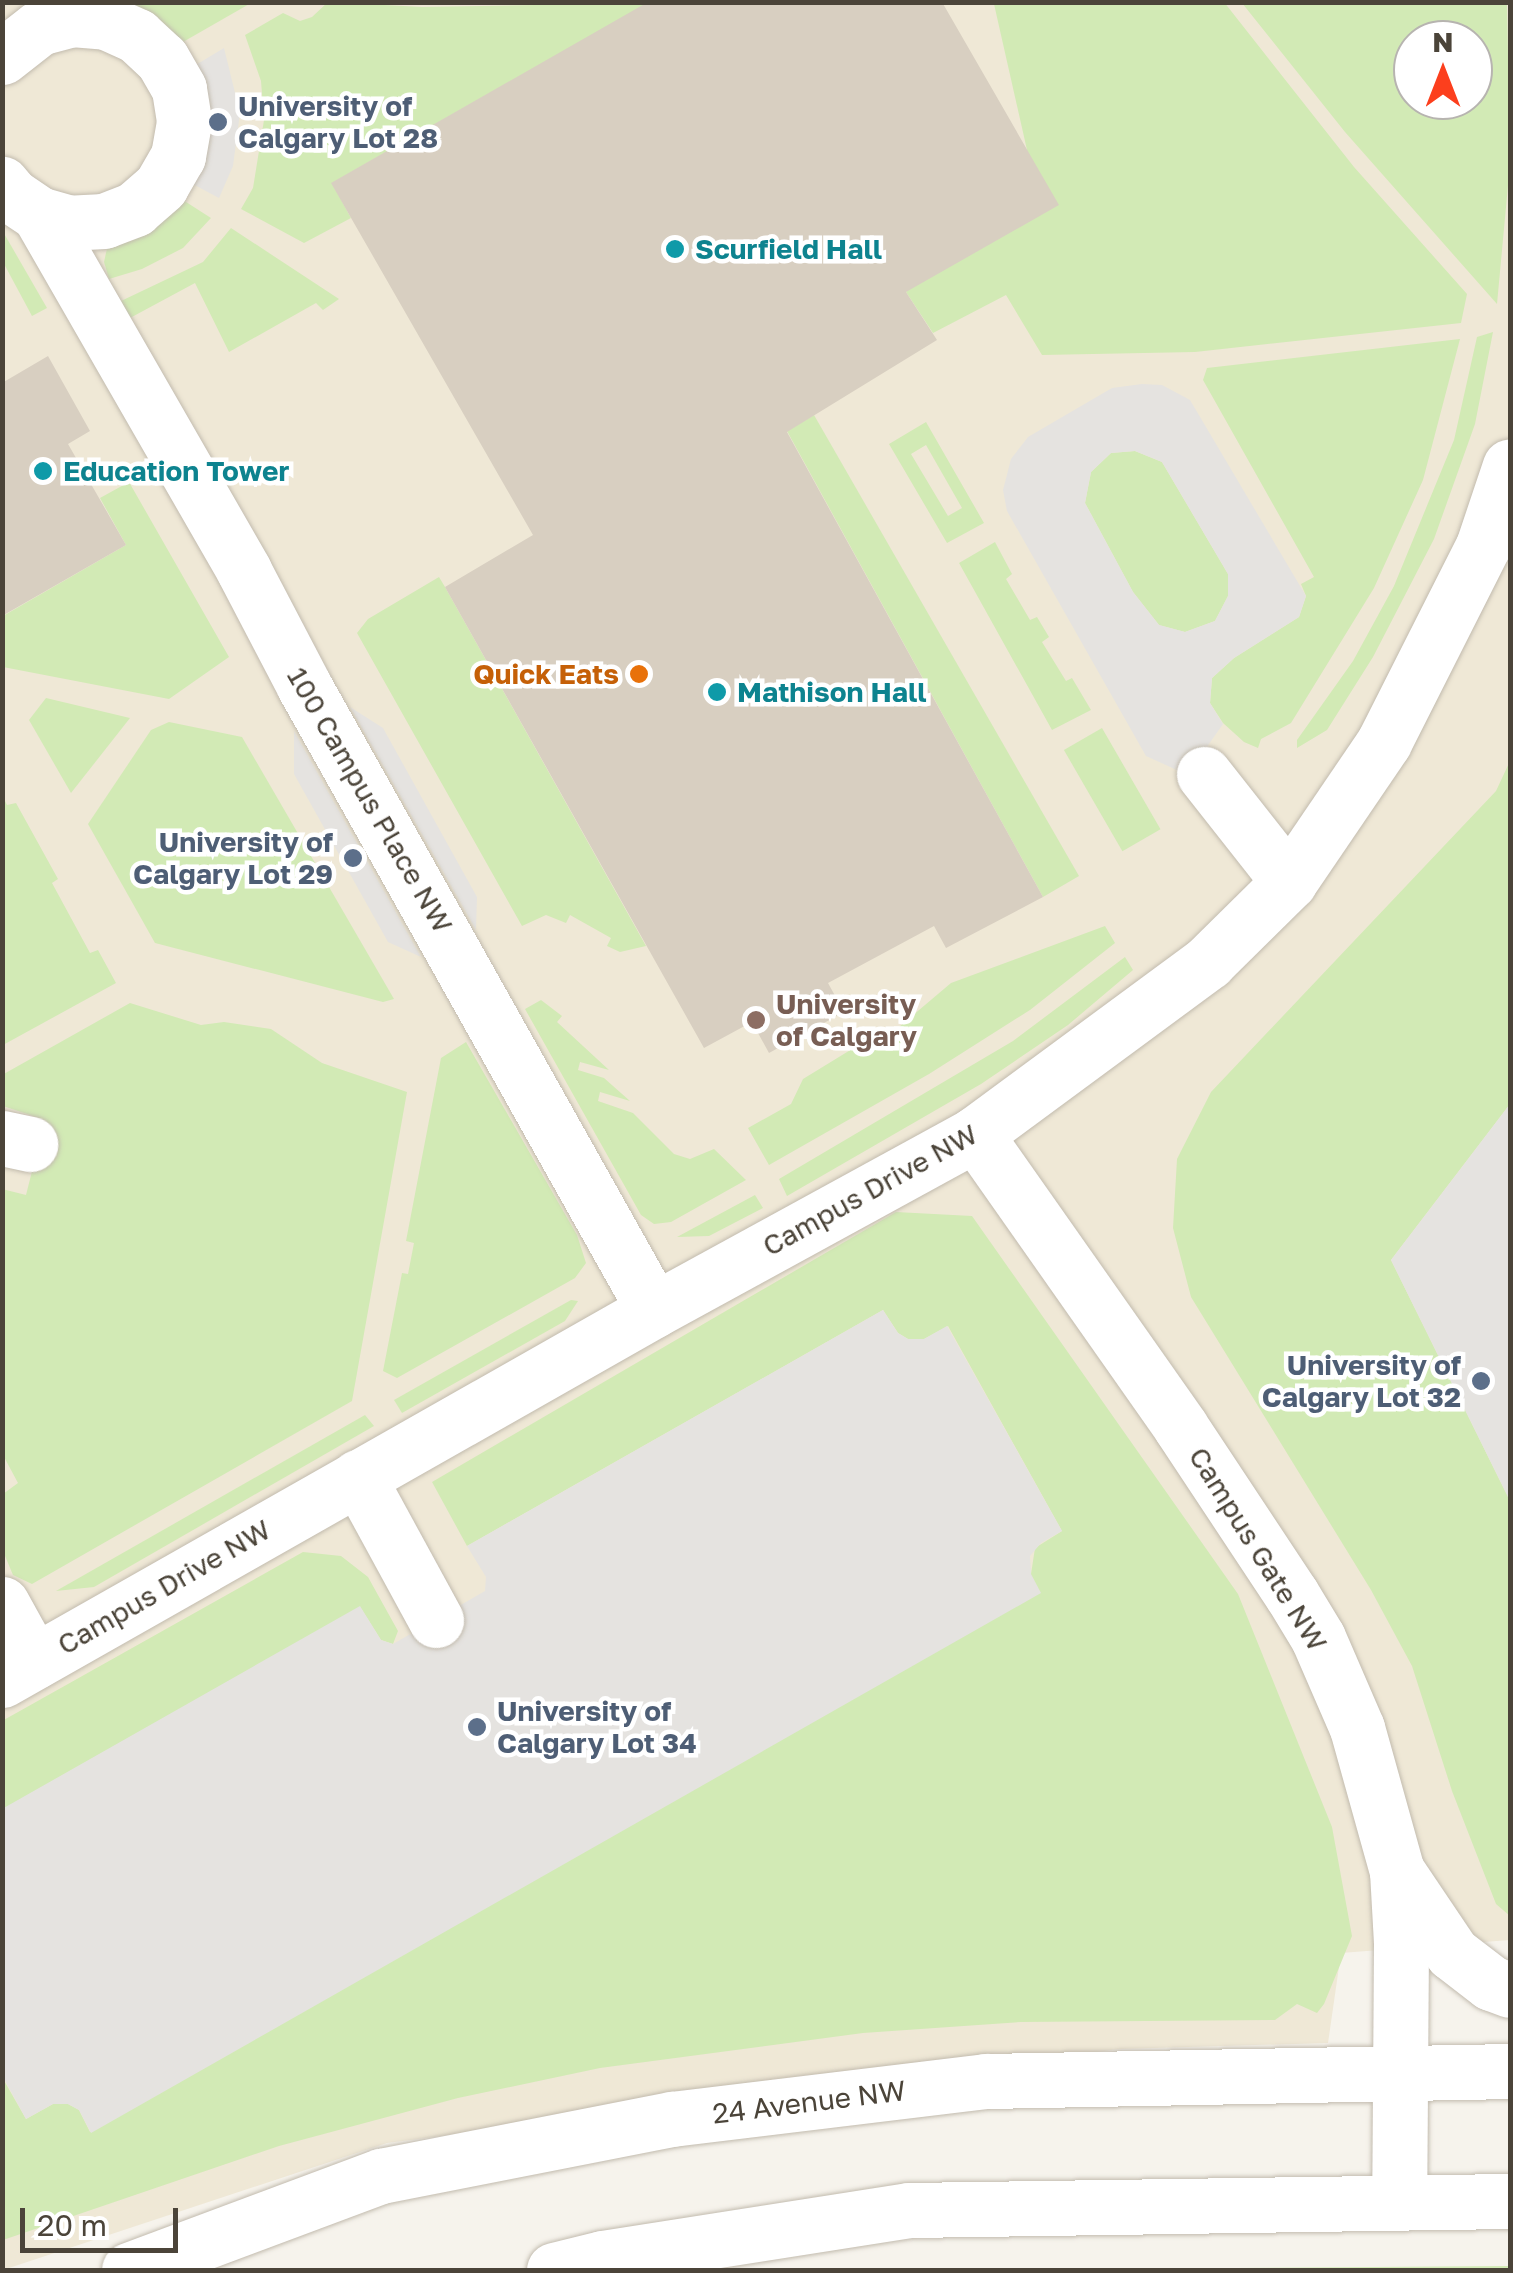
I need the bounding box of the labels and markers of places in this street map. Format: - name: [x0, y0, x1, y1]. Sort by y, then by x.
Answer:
- place label: University of Calgary Lot 28: [238, 89, 438, 155]
- marker: University of Calgary Lot 28: [207, 111, 229, 133]
- place label: Scurfield Hall: [695, 232, 882, 266]
- marker: Scurfield Hall: [664, 238, 686, 260]
- place label: Education Tower: [63, 454, 289, 488]
- marker: Education Tower: [32, 460, 54, 482]
- place label: Quick Eats: [473, 657, 619, 691]
- marker: Quick Eats: [628, 663, 650, 685]
- place label: Mathison Hall: [737, 675, 927, 709]
- marker: Mathison Hall: [706, 681, 728, 703]
- place label: University of Calgary Lot 29: [133, 825, 333, 891]
- marker: University of Calgary Lot 29: [342, 847, 364, 869]
- place label: University of Calgary: [776, 987, 917, 1053]
- marker: University of Calgary: [745, 1009, 767, 1031]
- place label: University of Calgary Lot 32: [1262, 1348, 1461, 1414]
- marker: University of Calgary Lot 32: [1470, 1370, 1492, 1392]
- place label: University of Calgary Lot 34: [497, 1694, 697, 1760]
- marker: University of Calgary Lot 34: [466, 1716, 488, 1738]

